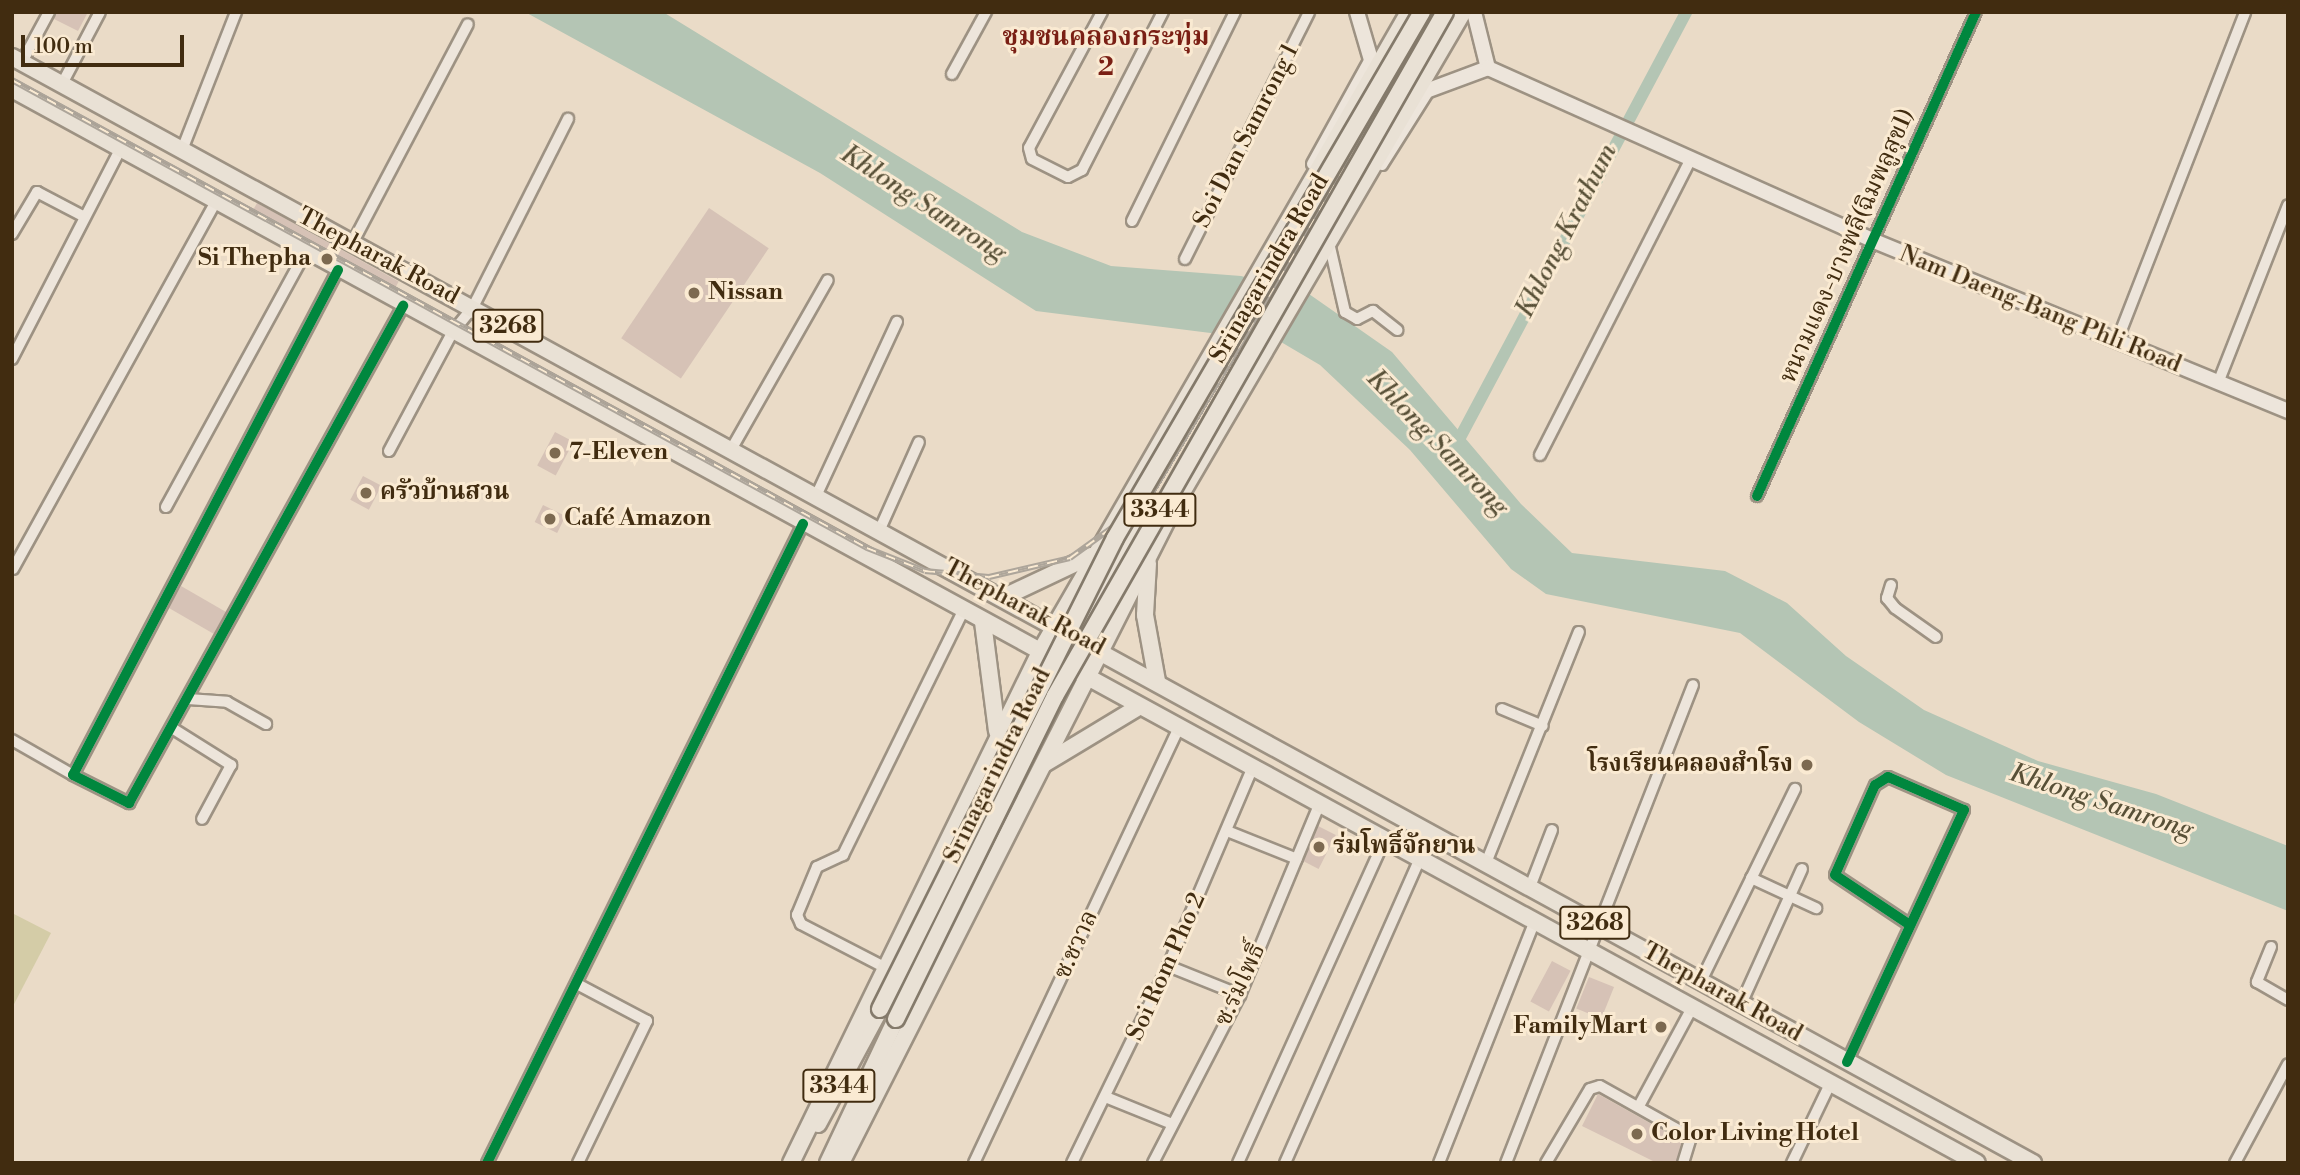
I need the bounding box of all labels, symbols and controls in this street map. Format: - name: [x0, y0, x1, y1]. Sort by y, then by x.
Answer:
- scale bar: [24, 21, 187, 65]
- district label: ชุมชนคลองกระทุ่ม 2: [1003, 22, 1209, 84]
- text: 100 m: [34, 34, 93, 60]
- street label: Soi Dan Samrong 1: [1188, 39, 1306, 233]
- street label: หนามแดง-บางพลี(ฉิมพลูสุข1): [1774, 104, 1922, 388]
- water label: Khlong Samrong: [834, 139, 1012, 269]
- water label: Khlong Krathum: [1510, 139, 1624, 323]
- street label: Srinagarindra Road: [1204, 169, 1336, 369]
- street label: Thepharak Road: [292, 202, 464, 312]
- street label: Nam Daeng-Bang Phli Road: [1895, 240, 2185, 380]
- place label: Si Thepha: [198, 245, 311, 273]
- marker: Si Thepha: [317, 249, 337, 269]
- place label: Nissan: [708, 279, 783, 307]
- marker: Nissan: [686, 285, 702, 301]
- road number: 3268: [471, 306, 545, 346]
- water label: Khlong Samrong: [1359, 363, 1515, 523]
- place label: 7-Eleven: [569, 439, 668, 467]
- marker: 7-Eleven: [547, 445, 563, 461]
- place label: ครัวบ้านสวน: [380, 479, 509, 507]
- marker: ครัวบ้านสวน: [358, 485, 374, 501]
- road number: 3344: [1123, 490, 1197, 530]
- place label: Café Amazon: [564, 505, 711, 533]
- marker: Café Amazon: [542, 511, 558, 527]
- street label: Thepharak Road: [938, 553, 1110, 663]
- street label: Srinagarindra Road: [938, 664, 1058, 868]
- place label: โรงเรียนคลองสำโรง: [1588, 751, 1793, 779]
- marker: โรงเรียนคลองสำโรง: [1799, 757, 1815, 773]
- water label: Khlong Samrong: [2005, 758, 2197, 846]
- place label: ร่มโพธิ์จักยาน: [1333, 833, 1475, 861]
- marker: ร่มโพธิ์จักยาน: [1311, 839, 1327, 855]
- street label: Soi Rom Pho 2: [1122, 889, 1212, 1045]
- road number: 3268: [1558, 904, 1632, 942]
- street label: ซ.ชวาล: [1049, 906, 1105, 984]
- street label: Thepharak Road: [1637, 937, 1807, 1049]
- street label: ซ.ร่มโพธิ์: [1209, 939, 1273, 1031]
- place label: FamilyMart: [1513, 1013, 1647, 1041]
- marker: FamilyMart: [1653, 1019, 1669, 1035]
- road number: 3344: [802, 1066, 876, 1106]
- place label: Color Living Hotel: [1651, 1120, 1859, 1148]
- marker: Color Living Hotel: [1629, 1126, 1645, 1142]

